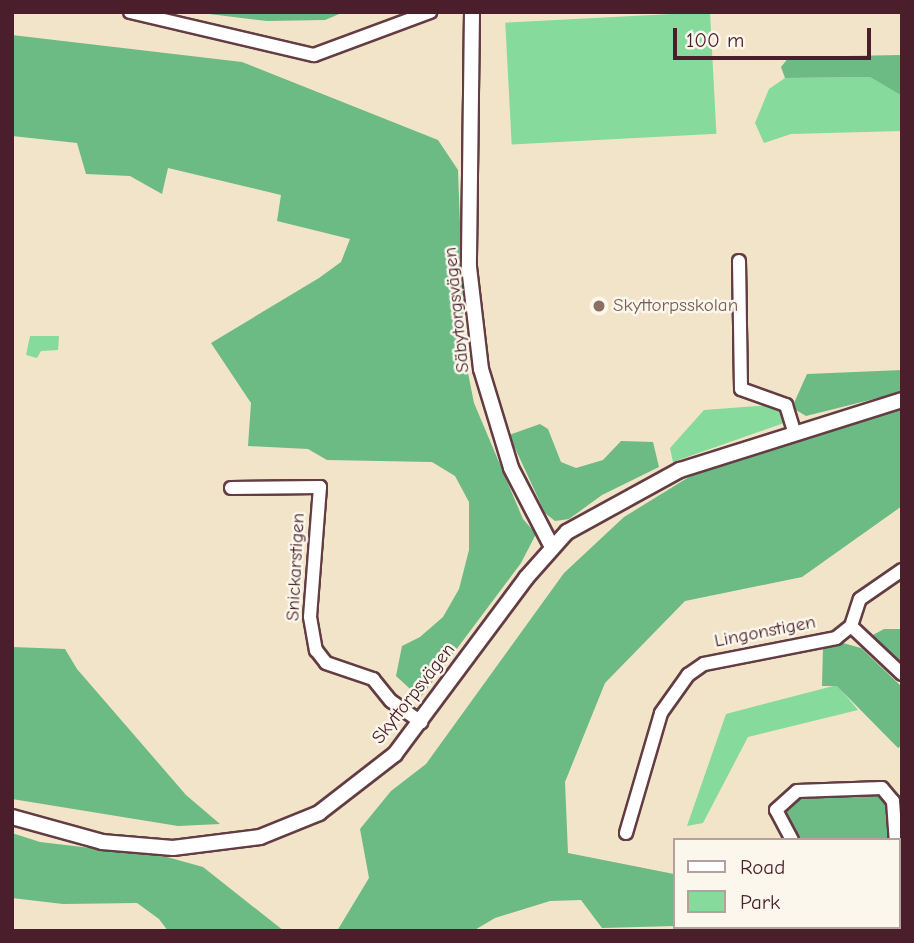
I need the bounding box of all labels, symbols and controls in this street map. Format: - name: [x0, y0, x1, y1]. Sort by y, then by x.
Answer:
- scale bar: [676, 14, 874, 58]
- text: 100 m: [686, 28, 744, 52]
- street label: Säbytorgsvägen: [439, 246, 475, 374]
- place label: Skyttorpsskolan: [613, 295, 738, 317]
- marker: Skyttorpsskolan: [591, 298, 607, 314]
- street label: Snickarstigen: [282, 512, 310, 622]
- street label: Lingonstigen: [712, 611, 818, 653]
- street label: Skyttorpsvägen: [368, 639, 460, 749]
- legend: [673, 838, 900, 929]
- text: Road: [740, 855, 785, 879]
- text: Park: [740, 890, 780, 914]

